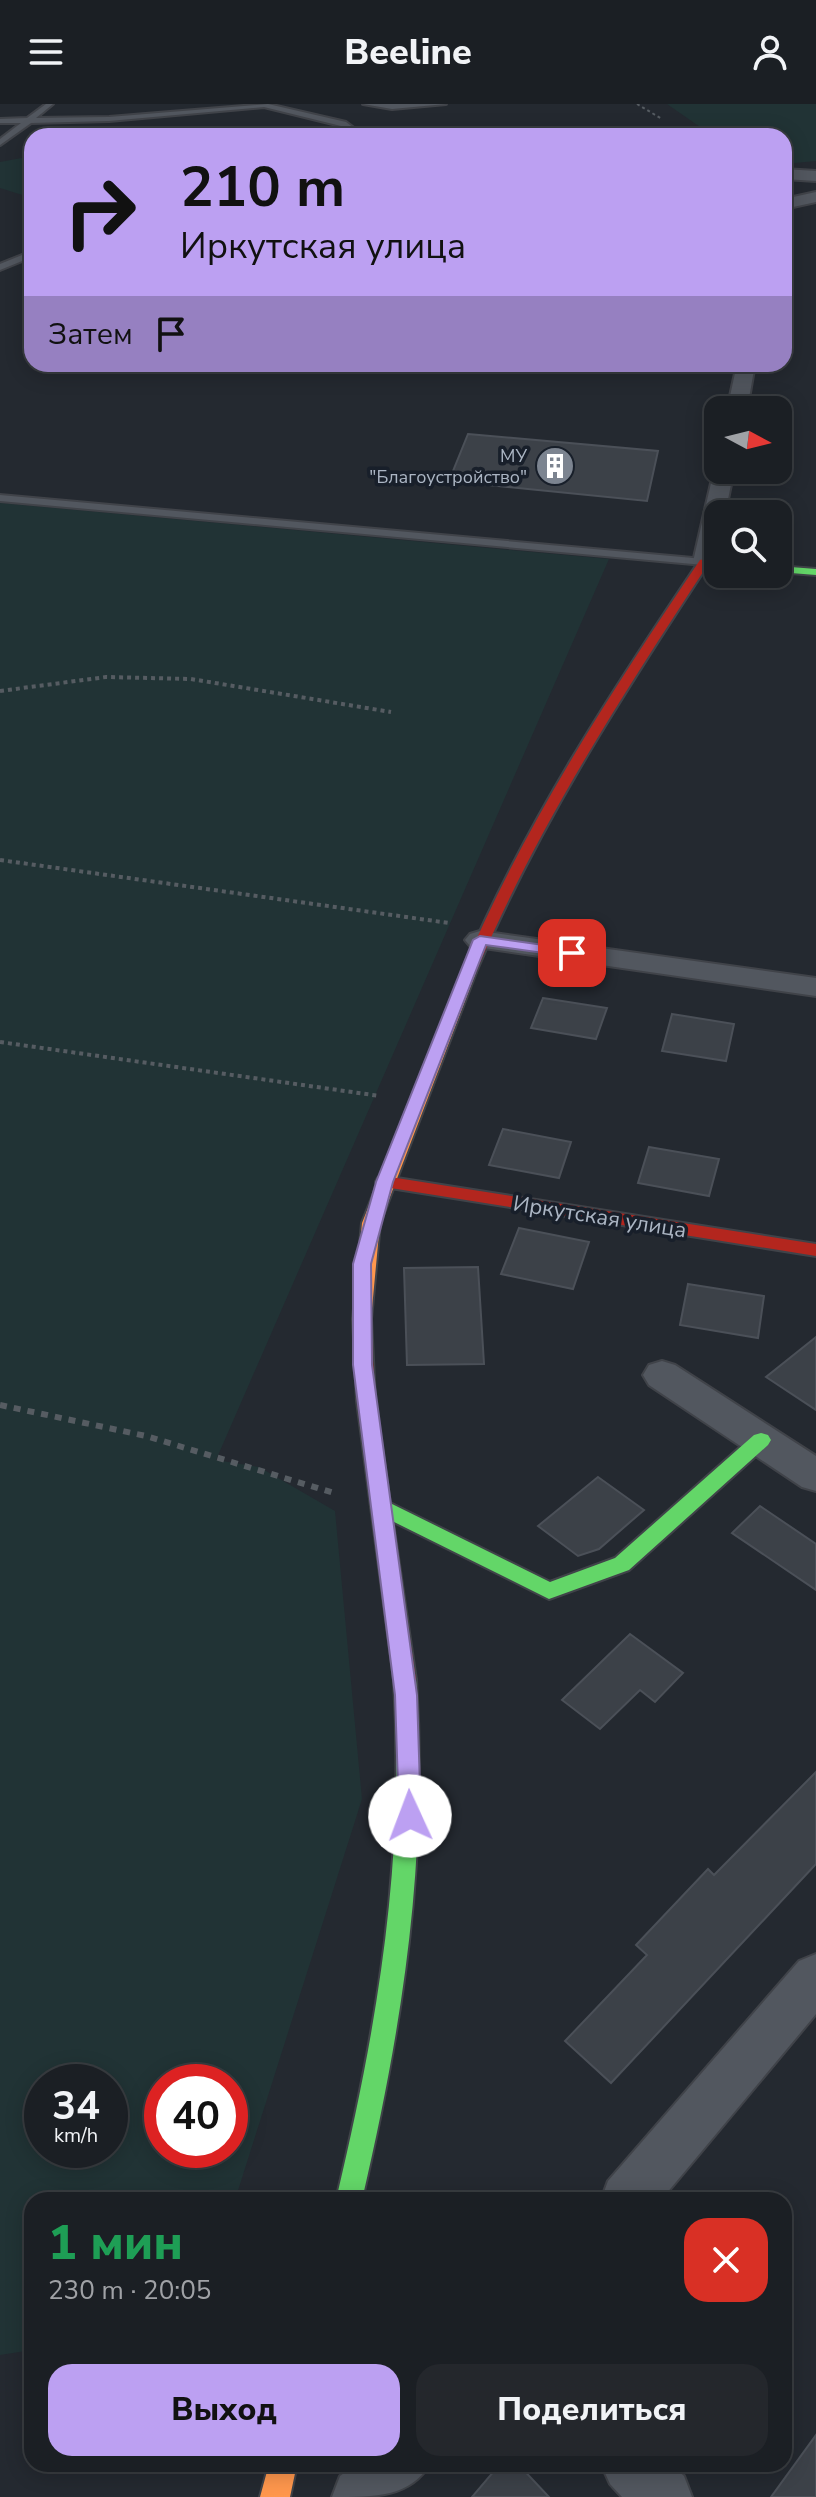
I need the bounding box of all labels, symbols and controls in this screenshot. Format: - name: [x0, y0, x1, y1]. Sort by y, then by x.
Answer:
- text: Beeline: [344, 28, 472, 77]
- icon: menu: [24, 30, 68, 74]
- icon: person: [748, 30, 792, 74]
- text: 210 m: [180, 149, 345, 226]
- icon: right: [48, 160, 152, 264]
- text: Иркутская улица: [180, 222, 466, 271]
- icon: arrive: [149, 312, 193, 356]
- text: Затем: [48, 314, 133, 355]
- north arrow: [704, 396, 792, 484]
- map controls: [704, 396, 792, 588]
- place label: МУ "Благоустройство": [369, 444, 527, 489]
- building icon: МУ "Благоустройство": [534, 445, 576, 487]
- button: search: [704, 500, 792, 588]
- pin: [538, 919, 606, 987]
- icon: arrive: [550, 931, 594, 975]
- street label: Иркутская улица: [511, 1188, 689, 1245]
- position arrow: [368, 1774, 452, 1858]
- speed limit sign: 40: [144, 2064, 248, 2168]
- text: 34: [52, 2079, 100, 2133]
- text: km/h: [54, 2122, 98, 2149]
- text: 1 мин: [48, 2210, 183, 2276]
- button: close: [684, 2218, 768, 2302]
- text: 230 m · 20:05: [48, 2273, 211, 2308]
- button: Выход: [48, 2364, 400, 2456]
- button: Поделиться: [416, 2364, 768, 2456]

